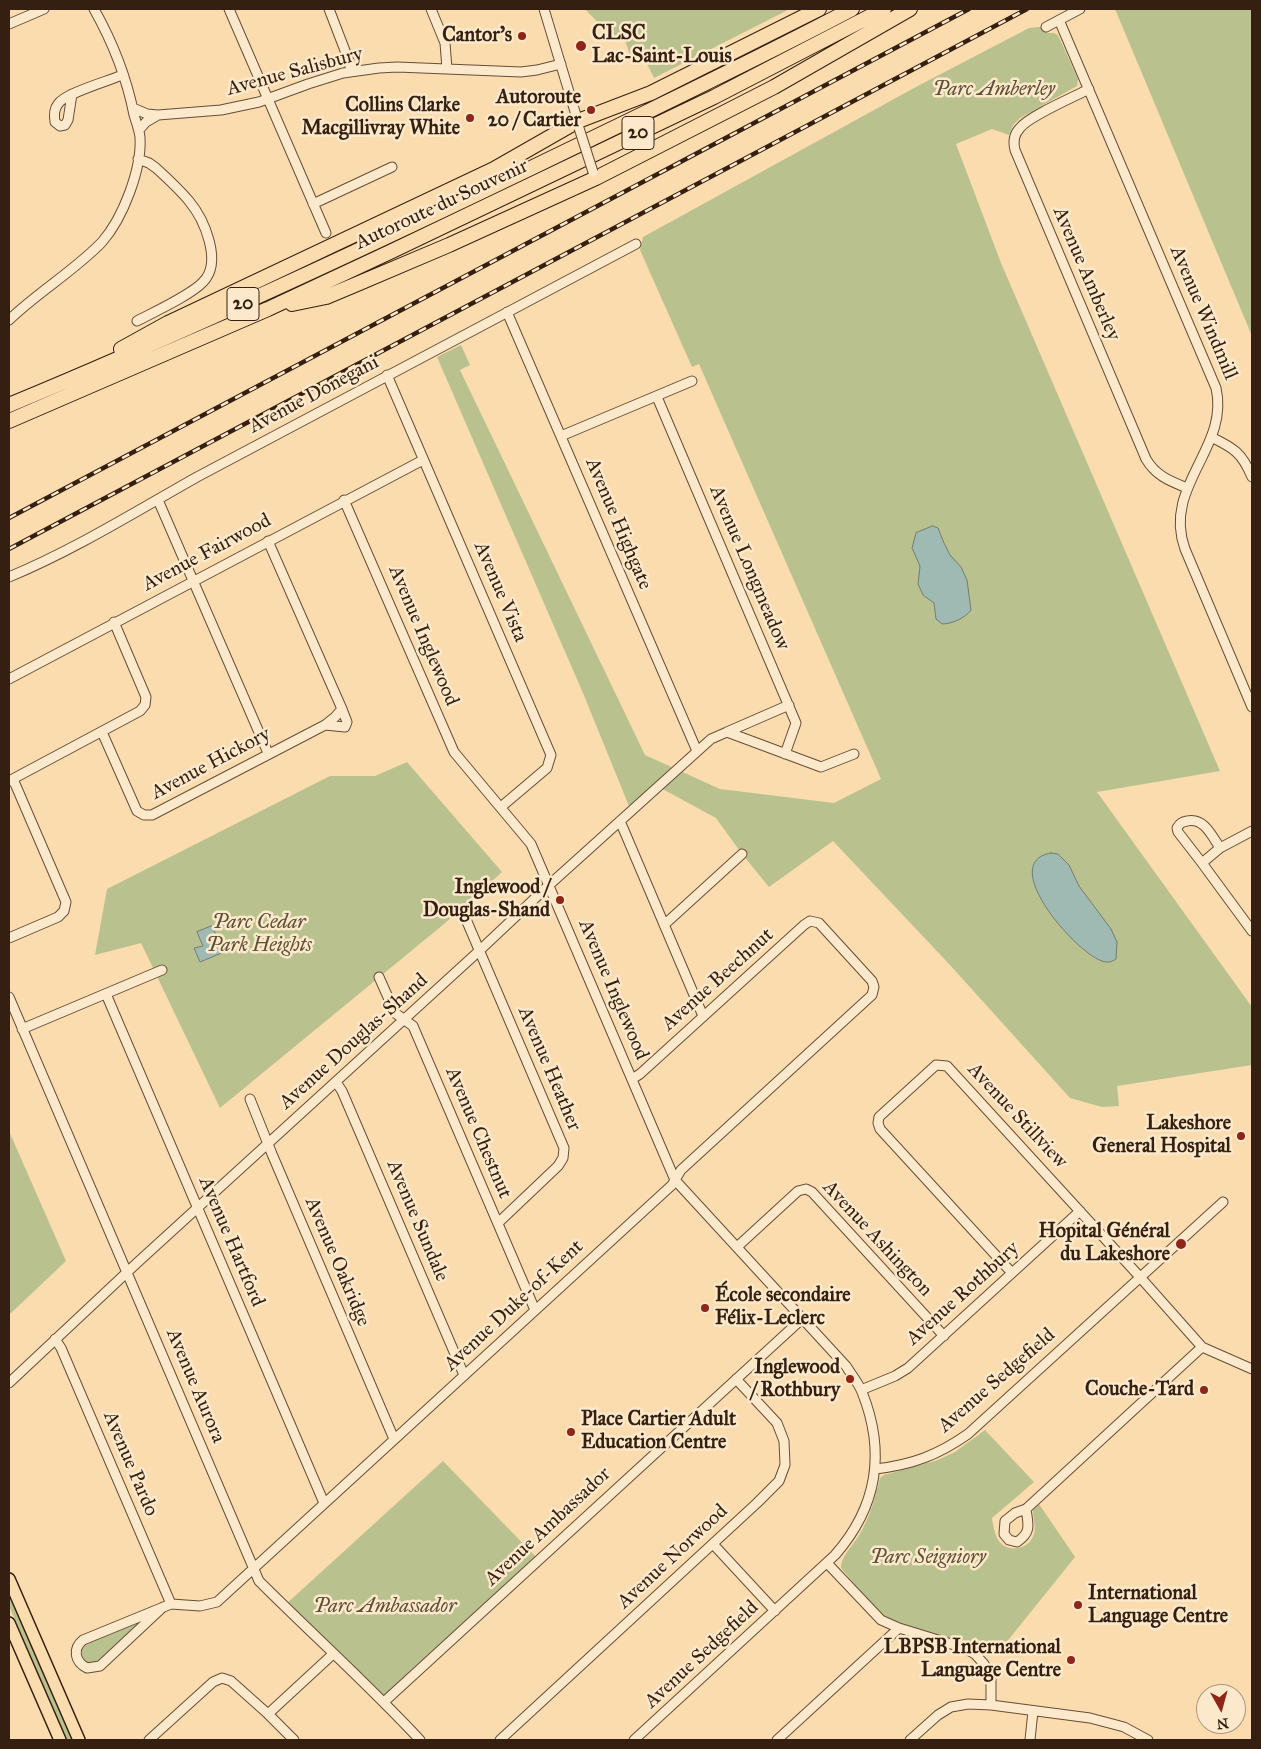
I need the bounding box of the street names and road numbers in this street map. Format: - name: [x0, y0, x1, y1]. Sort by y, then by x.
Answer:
- street label: Avenue Salisbury: [224, 42, 366, 102]
- road number: 20: [622, 116, 654, 150]
- street label: Autoroute du Souvenir: [352, 154, 532, 256]
- street label: Avenue Amberley: [1047, 204, 1125, 344]
- street label: Avenue Windmill: [1164, 243, 1242, 383]
- road number: 20: [227, 288, 259, 320]
- street label: Avenue Donegani: [245, 351, 383, 439]
- street label: Avenue Highgate: [579, 455, 657, 593]
- street label: Avenue Longmeadow: [704, 482, 794, 654]
- street label: Avenue Fairwood: [139, 509, 275, 597]
- street label: Avenue Vista: [468, 538, 532, 646]
- street label: Avenue Inglewood: [383, 562, 463, 710]
- street label: Avenue Hickory: [147, 723, 275, 805]
- street label: Avenue Inglewood: [573, 916, 653, 1064]
- street label: Avenue Beechnut: [657, 923, 779, 1037]
- street label: Avenue Douglas-Shand: [275, 969, 433, 1115]
- street label: Avenue Heather: [512, 1003, 586, 1135]
- street label: Avenue Stillview: [962, 1058, 1072, 1174]
- street label: Avenue Chestnut: [440, 1064, 516, 1202]
- street label: Avenue Sundale: [381, 1157, 453, 1285]
- street label: Avenue Hartford: [193, 1173, 269, 1311]
- street label: Avenue Ashington: [817, 1176, 937, 1302]
- street label: Avenue Oakridge: [299, 1194, 375, 1330]
- street label: Avenue Duke-of-Kent: [439, 1235, 589, 1377]
- street label: Avenue Rothbury: [902, 1237, 1024, 1351]
- street label: Avenue Sedgefield: [934, 1324, 1060, 1438]
- street label: Avenue Aurora: [160, 1325, 230, 1447]
- street label: Avenue Pardo: [97, 1408, 163, 1520]
- street label: Avenue Ambassador: [480, 1462, 616, 1592]
- street label: Avenue Norwood: [613, 1500, 733, 1614]
- street label: Avenue Sedgefield: [640, 1596, 764, 1714]

